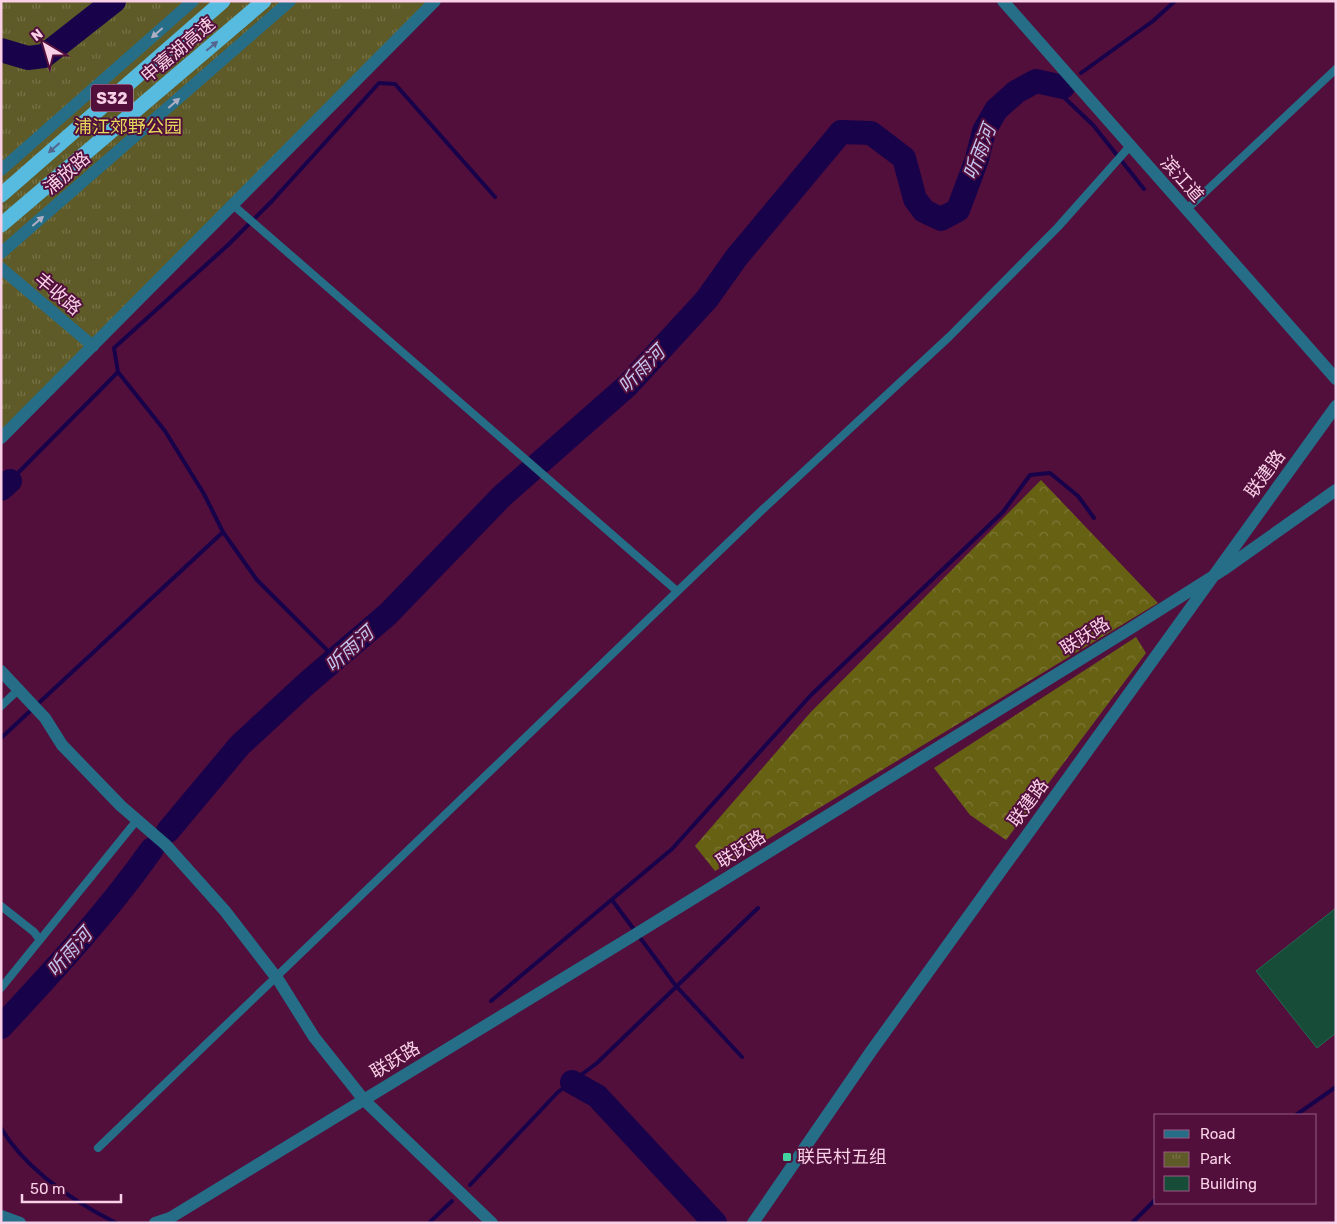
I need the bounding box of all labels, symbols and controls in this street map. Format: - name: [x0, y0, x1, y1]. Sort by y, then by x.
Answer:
- street label: 申嘉湖高速: [136, 13, 220, 87]
- north arrow: [20, 20, 70, 70]
- text: N: [28, 25, 47, 45]
- one-way arrow: [150, 28, 163, 39]
- one-way arrow: [205, 40, 217, 52]
- road number: S32: [91, 85, 133, 112]
- one-way arrow: [167, 97, 179, 109]
- park label: 浦江郊野公园: [74, 116, 182, 138]
- water label: 听雨河: [959, 118, 1002, 183]
- one-way arrow: [48, 143, 61, 154]
- street label: 浦放路: [39, 147, 95, 199]
- street label: 滨江道: [1156, 152, 1208, 206]
- one-way arrow: [31, 216, 44, 227]
- street label: 丰收路: [30, 268, 86, 320]
- water label: 听雨河: [613, 338, 672, 398]
- street label: 联建路: [1240, 446, 1290, 502]
- street label: 联跃路: [1056, 612, 1114, 660]
- water label: 听雨河: [320, 619, 381, 677]
- street label: 联建路: [1003, 775, 1053, 831]
- street label: 联跃路: [712, 825, 770, 873]
- water label: 听雨河: [42, 920, 99, 981]
- street label: 联跃路: [366, 1037, 424, 1083]
- legend: [1154, 1114, 1317, 1204]
- text: Road: [1200, 1125, 1236, 1143]
- place label: 联民村五组: [797, 1146, 887, 1168]
- text: Park: [1200, 1150, 1231, 1168]
- marker: 联民村五组: [781, 1151, 793, 1163]
- scale bar: [22, 1172, 121, 1204]
- text: Building: [1200, 1175, 1257, 1193]
- text: 50 m: [30, 1180, 65, 1198]

